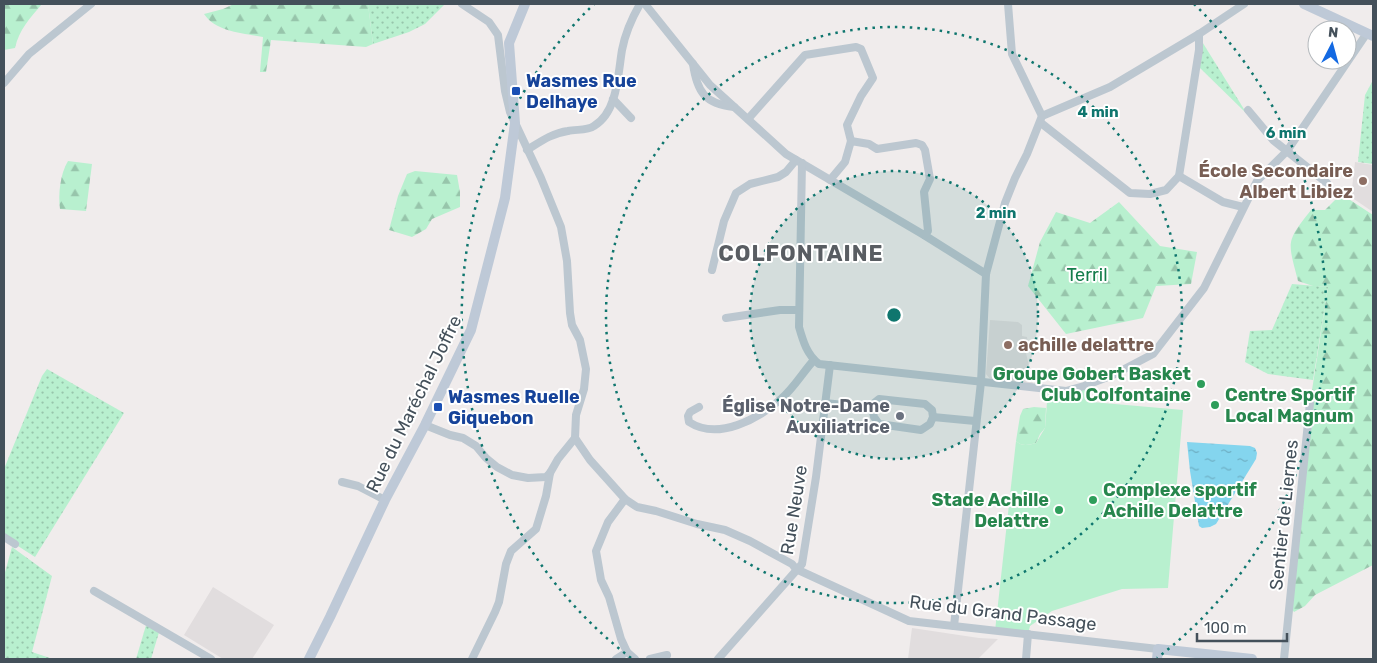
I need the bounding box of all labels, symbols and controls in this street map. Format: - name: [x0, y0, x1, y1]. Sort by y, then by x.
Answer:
- north arrow: [1307, 20, 1357, 70]
- text: N: [1327, 24, 1339, 42]
- place label: Wasmes Rue Delhaye: [526, 70, 637, 113]
- marker: Wasmes Rue Delhaye: [510, 85, 522, 97]
- text: 4 min: [1077, 103, 1119, 121]
- text: 6 min: [1266, 124, 1306, 142]
- place label: École Secondaire Albert Libiez: [1199, 160, 1353, 203]
- marker: École Secondaire Albert Libiez: [1357, 175, 1369, 187]
- text: 2 min: [976, 204, 1016, 222]
- district label: COLFONTAINE: [718, 240, 884, 267]
- park label: Terril: [1066, 264, 1108, 286]
- centre of rings: [885, 306, 903, 324]
- street label: Rue du Maréchal Joffre: [361, 312, 467, 496]
- place label: achille delattre: [1018, 334, 1155, 356]
- marker: achille delattre: [1002, 339, 1014, 351]
- place label: Groupe Gobert Basket Club Colfontaine: [993, 363, 1191, 406]
- marker: Groupe Gobert Basket Club Colfontaine: [1195, 378, 1207, 390]
- place label: Centre Sportif Local Magnum: [1225, 384, 1355, 427]
- place label: Wasmes Ruelle Giquebon: [448, 386, 580, 429]
- place label: Église Notre-Dame Auxiliatrice: [722, 395, 890, 438]
- marker: Centre Sportif Local Magnum: [1209, 399, 1221, 411]
- marker: Wasmes Ruelle Giquebon: [432, 401, 444, 413]
- marker: Église Notre-Dame Auxiliatrice: [894, 410, 906, 422]
- street label: Sentier de Liernes: [1265, 439, 1303, 591]
- street label: Rue Neuve: [776, 464, 812, 556]
- place label: Complexe sportif Achille Delattre: [1103, 479, 1257, 522]
- place label: Stade Achille Delattre: [931, 489, 1049, 532]
- marker: Complexe sportif Achille Delattre: [1087, 494, 1099, 506]
- marker: Stade Achille Delattre: [1053, 504, 1065, 516]
- street label: Rue du Grand Passage: [908, 591, 1098, 635]
- scale bar: [1197, 610, 1287, 642]
- text: 100 m: [1204, 619, 1246, 637]

